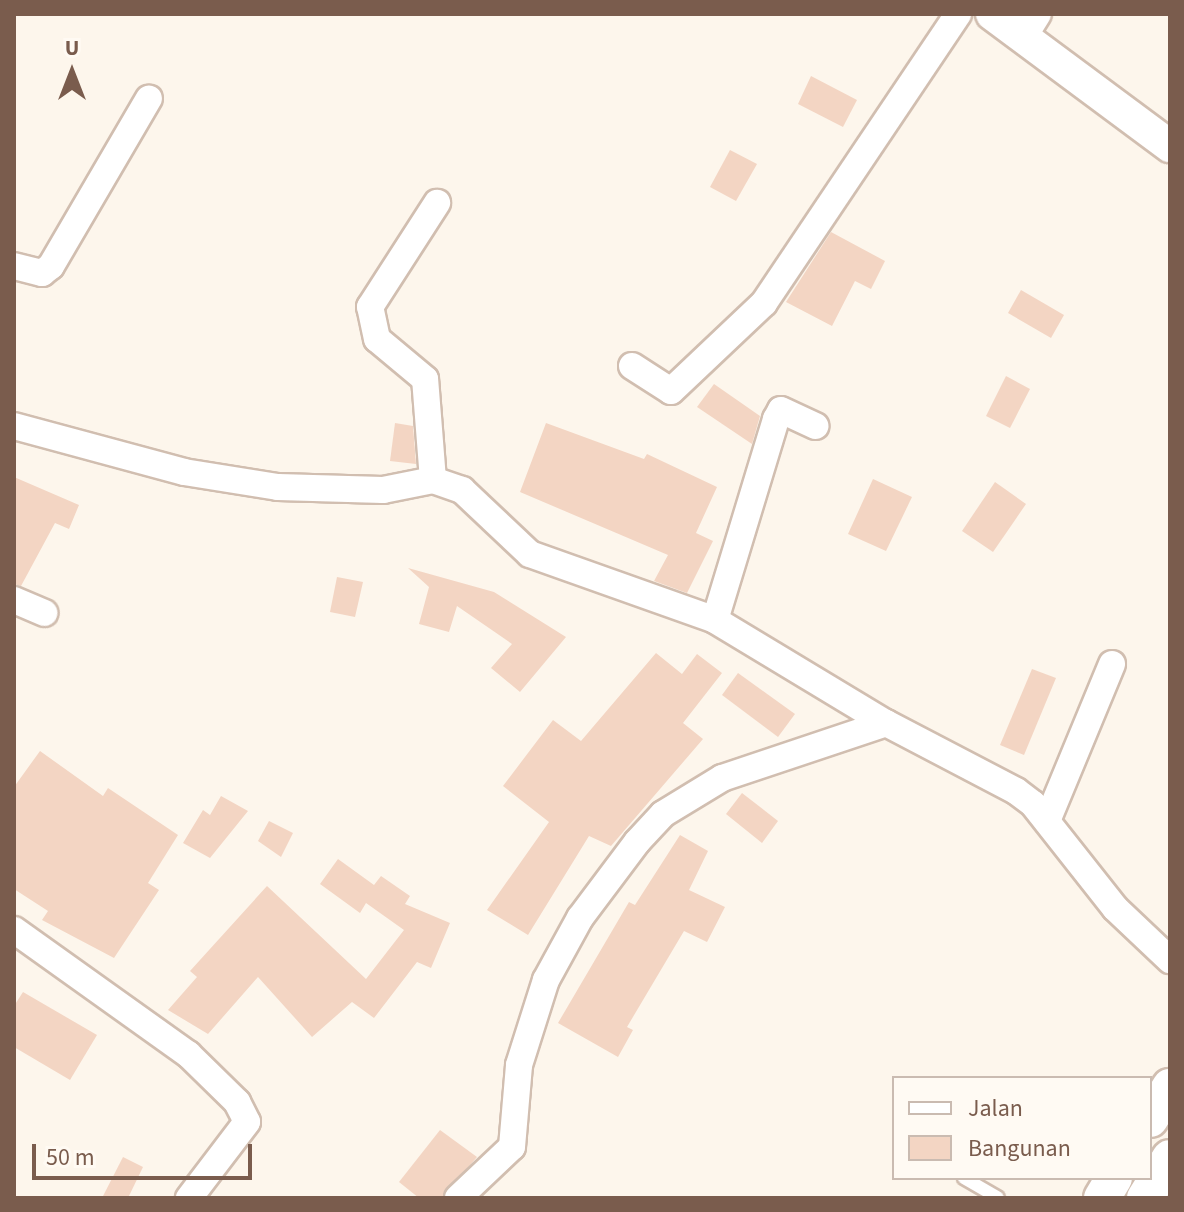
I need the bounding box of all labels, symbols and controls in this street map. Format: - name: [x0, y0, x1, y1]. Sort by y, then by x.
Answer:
- north arrow: [32, 32, 112, 112]
- text: U: [65, 32, 79, 64]
- legend: [892, 1076, 1152, 1180]
- text: Jalan: [968, 1091, 1023, 1126]
- scale bar: [36, 1128, 256, 1178]
- text: Bangunan: [968, 1131, 1071, 1166]
- text: 50 m: [46, 1140, 95, 1175]

